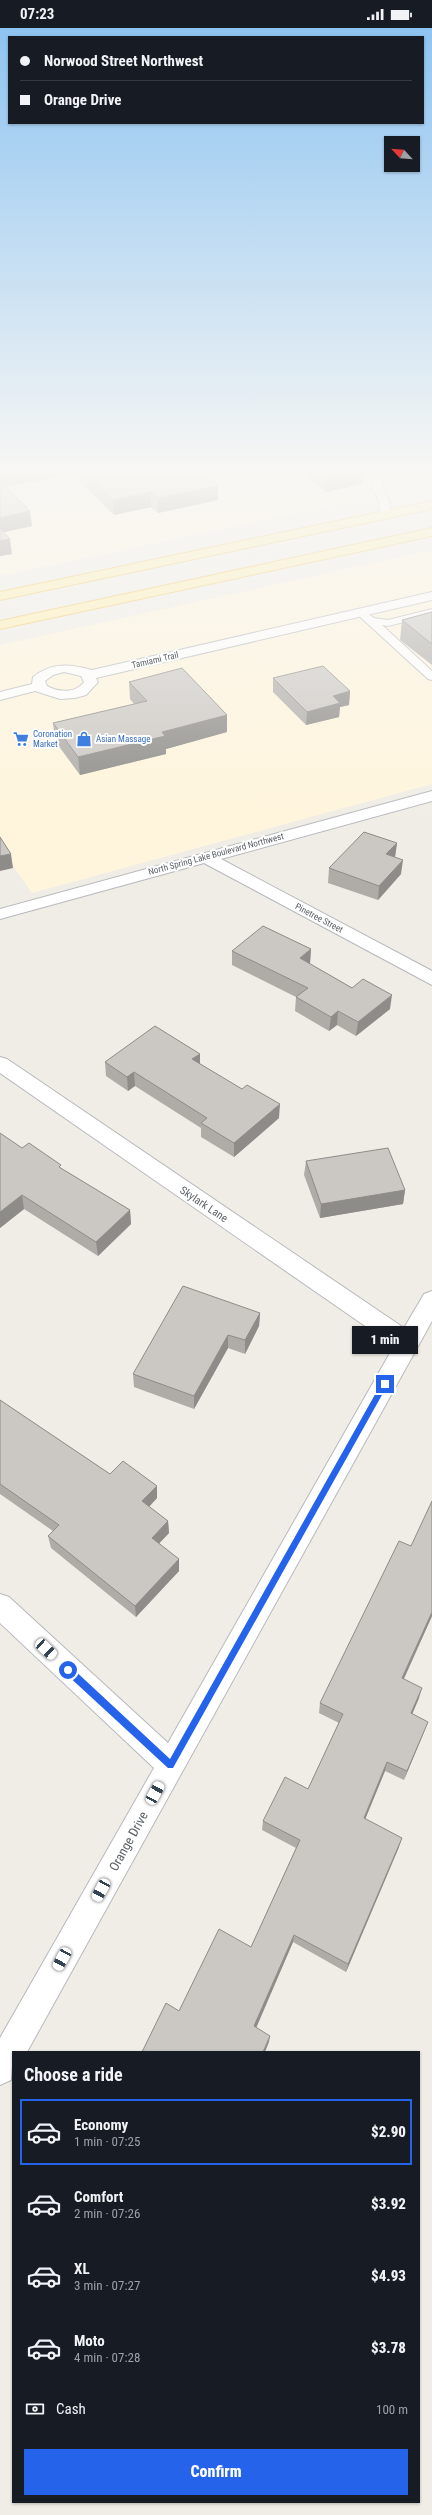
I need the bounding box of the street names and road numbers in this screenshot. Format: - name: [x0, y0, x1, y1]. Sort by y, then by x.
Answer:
- street label: Tamiami Trail: [131, 650, 179, 670]
- street label: North Spring Lake Boulevard Northwest: [147, 831, 285, 877]
- street label: Pinetree Street: [293, 901, 345, 935]
- street label: Skylark Lane: [177, 1184, 230, 1225]
- street label: Orange Drive: [106, 1809, 151, 1874]

